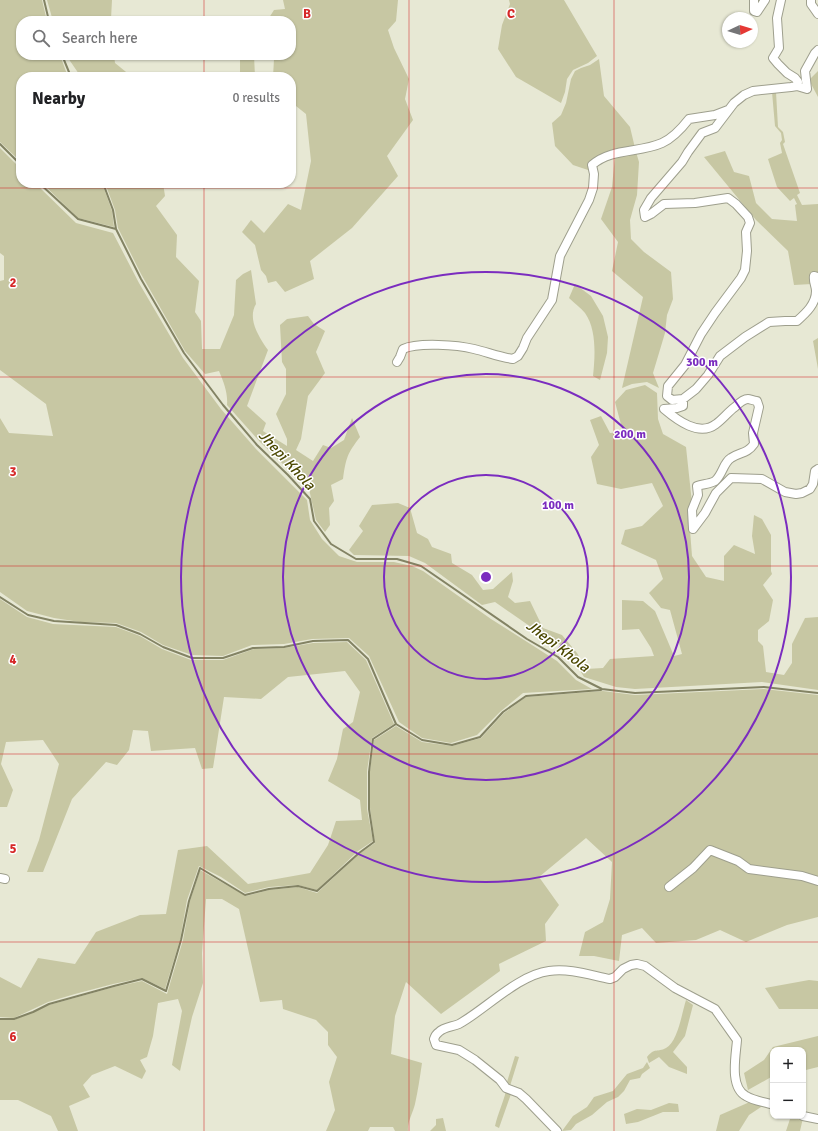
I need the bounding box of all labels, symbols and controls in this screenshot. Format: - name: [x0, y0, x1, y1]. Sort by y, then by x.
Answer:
- text: B: [303, 6, 311, 22]
- text: C: [507, 6, 515, 22]
- north arrow: [722, 12, 758, 48]
- search box: [16, 16, 296, 60]
- icon: search: [30, 27, 52, 49]
- text: Search here: [62, 29, 138, 47]
- text: Nearby: [32, 88, 85, 109]
- text: 0 results: [232, 90, 280, 106]
- text: 2: [9, 275, 17, 291]
- text: 300 m: [686, 355, 718, 370]
- water label: Jhepi Khola: [255, 427, 319, 494]
- text: 200 m: [614, 427, 646, 442]
- text: 3: [9, 464, 17, 480]
- text: 100 m: [542, 498, 574, 513]
- centre of rings: [479, 570, 493, 584]
- water label: Jhepi Khola: [523, 616, 594, 676]
- text: 4: [9, 652, 17, 668]
- text: 5: [9, 841, 17, 857]
- text: 6: [9, 1029, 17, 1045]
- map controls: [770, 1047, 806, 1119]
- button: +: [770, 1047, 806, 1083]
- button: −: [770, 1083, 806, 1119]

